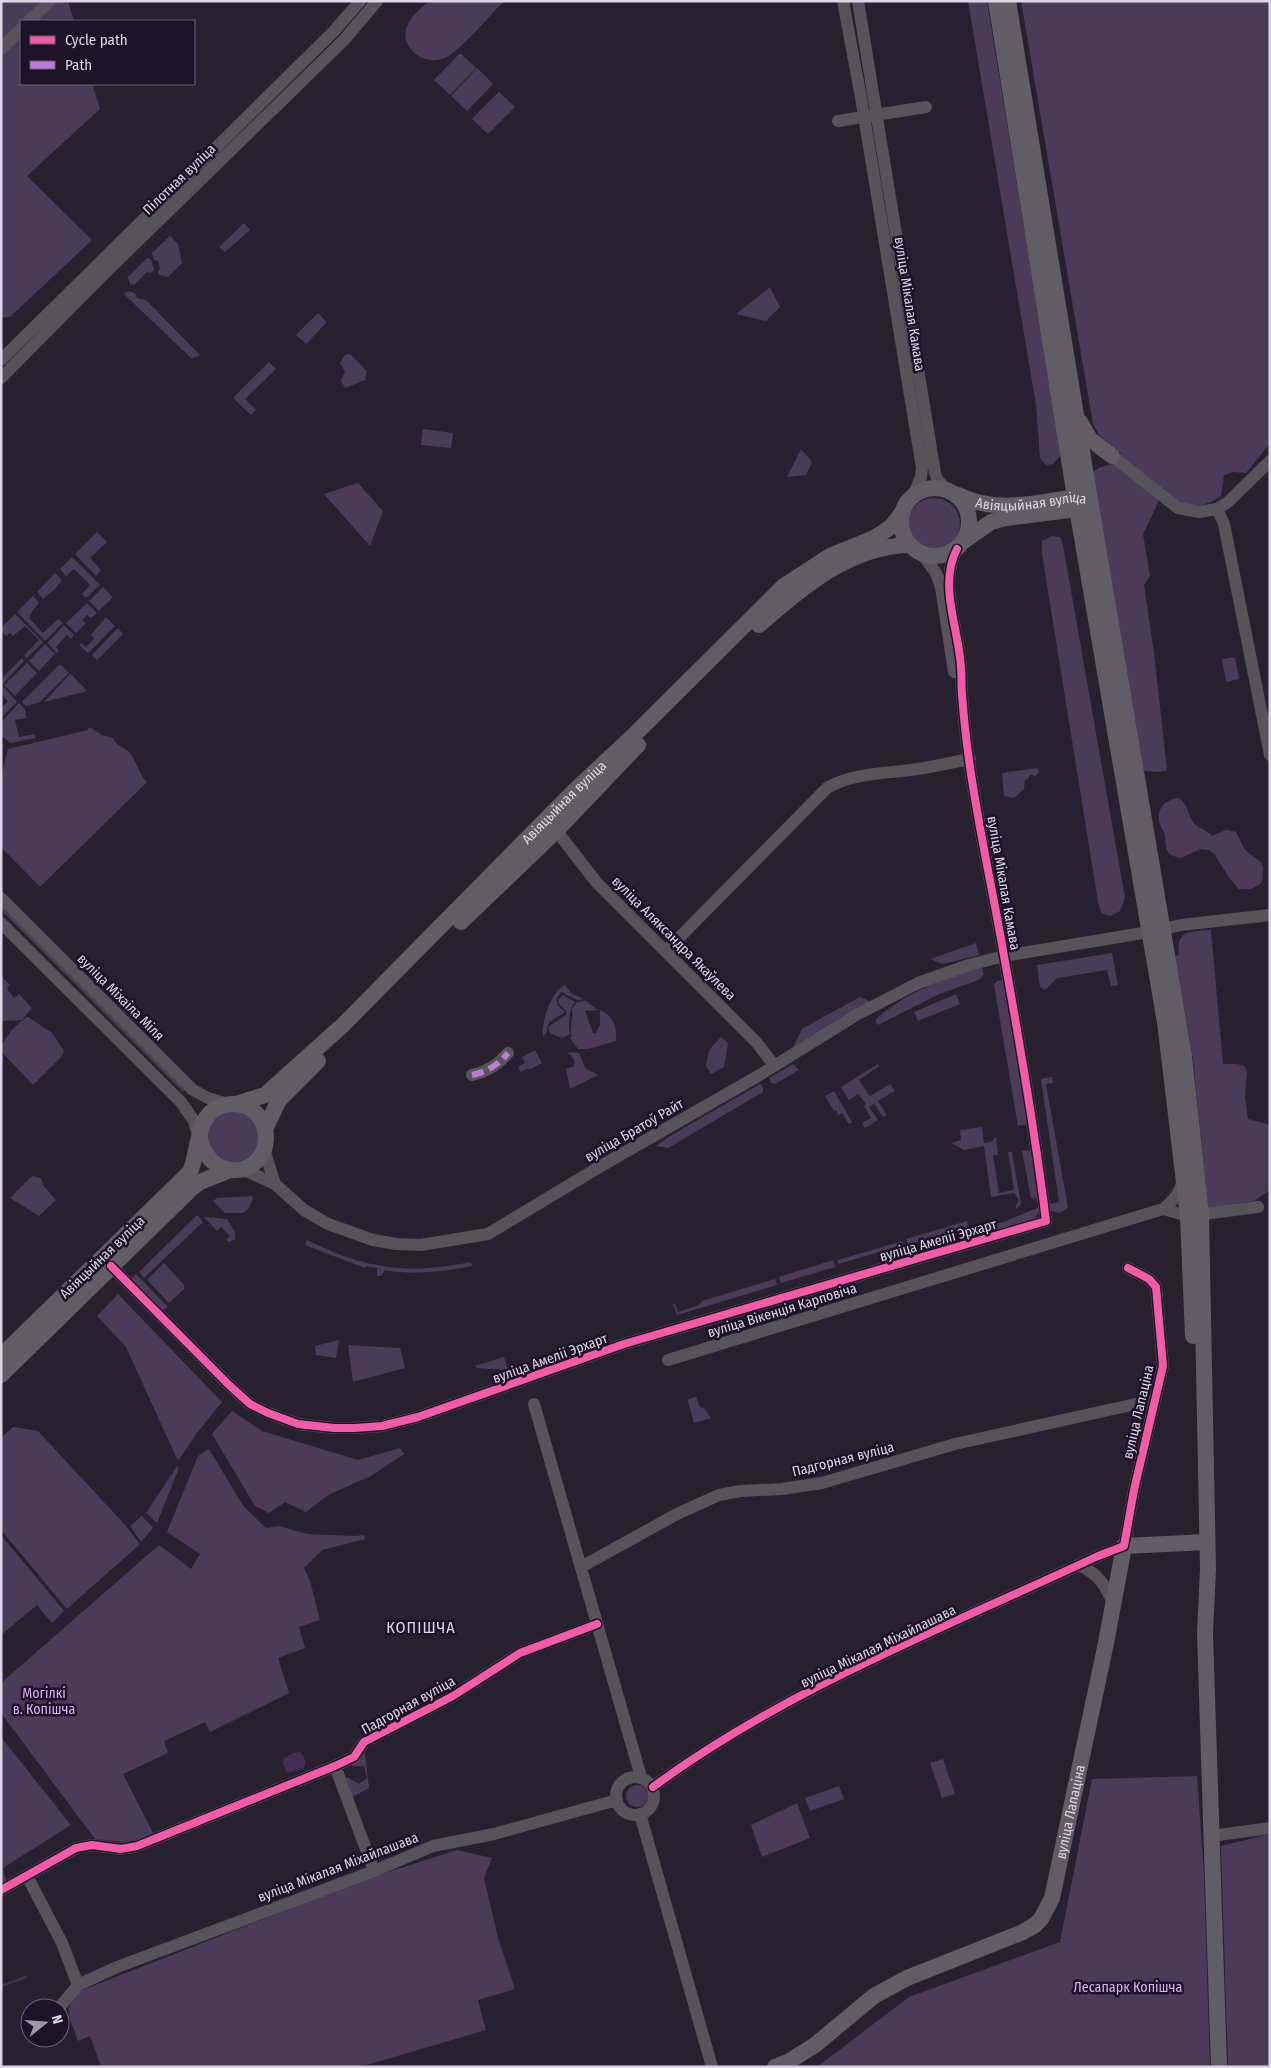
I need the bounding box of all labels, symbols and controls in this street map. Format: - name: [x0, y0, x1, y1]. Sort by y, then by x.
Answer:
- legend: [20, 20, 195, 85]
- text: Cycle path: [65, 31, 128, 49]
- text: Path: [65, 56, 92, 74]
- street label: Пілотная вуліца: [139, 140, 219, 218]
- street label: вуліца Мікалая Камава: [891, 236, 929, 372]
- street label: Авіяцыйная вуліца: [974, 489, 1088, 515]
- street label: Авіяцыйная вуліца: [519, 757, 610, 848]
- street label: вуліца Мікалая Камава: [983, 815, 1024, 951]
- street label: вуліца Аляксандра Якаўлева: [608, 873, 739, 1004]
- street label: вуліца Міхаіла Міля: [74, 950, 168, 1044]
- street label: вуліца Братоў Райт: [582, 1095, 687, 1166]
- street label: Авіяцыйная вуліца: [56, 1212, 148, 1302]
- street label: вуліца Амеліі Эрхарт: [878, 1216, 999, 1265]
- street label: вуліца Вікенція Карповіча: [705, 1280, 859, 1341]
- street label: вуліца Амеліі Эрхарт: [490, 1330, 610, 1387]
- street label: вуліца Лапаціна: [1119, 1363, 1158, 1461]
- street label: Падгорная вуліца: [790, 1439, 896, 1480]
- street label: вуліца Мікалая Міхайлашава: [798, 1601, 959, 1692]
- district label: КОПІШЧА: [386, 1618, 456, 1637]
- street label: Падгорная вуліца: [358, 1673, 458, 1738]
- park label: Могілкі в. Копішча: [13, 1685, 75, 1718]
- street label: вуліца Лапаціна: [1052, 1763, 1089, 1861]
- street label: вуліца Мікалая Міхайлашава: [255, 1829, 421, 1906]
- park label: Лесапарк Копішча: [1074, 1979, 1183, 1996]
- north arrow: [20, 1998, 70, 2048]
- text: N: [48, 2013, 66, 2026]

